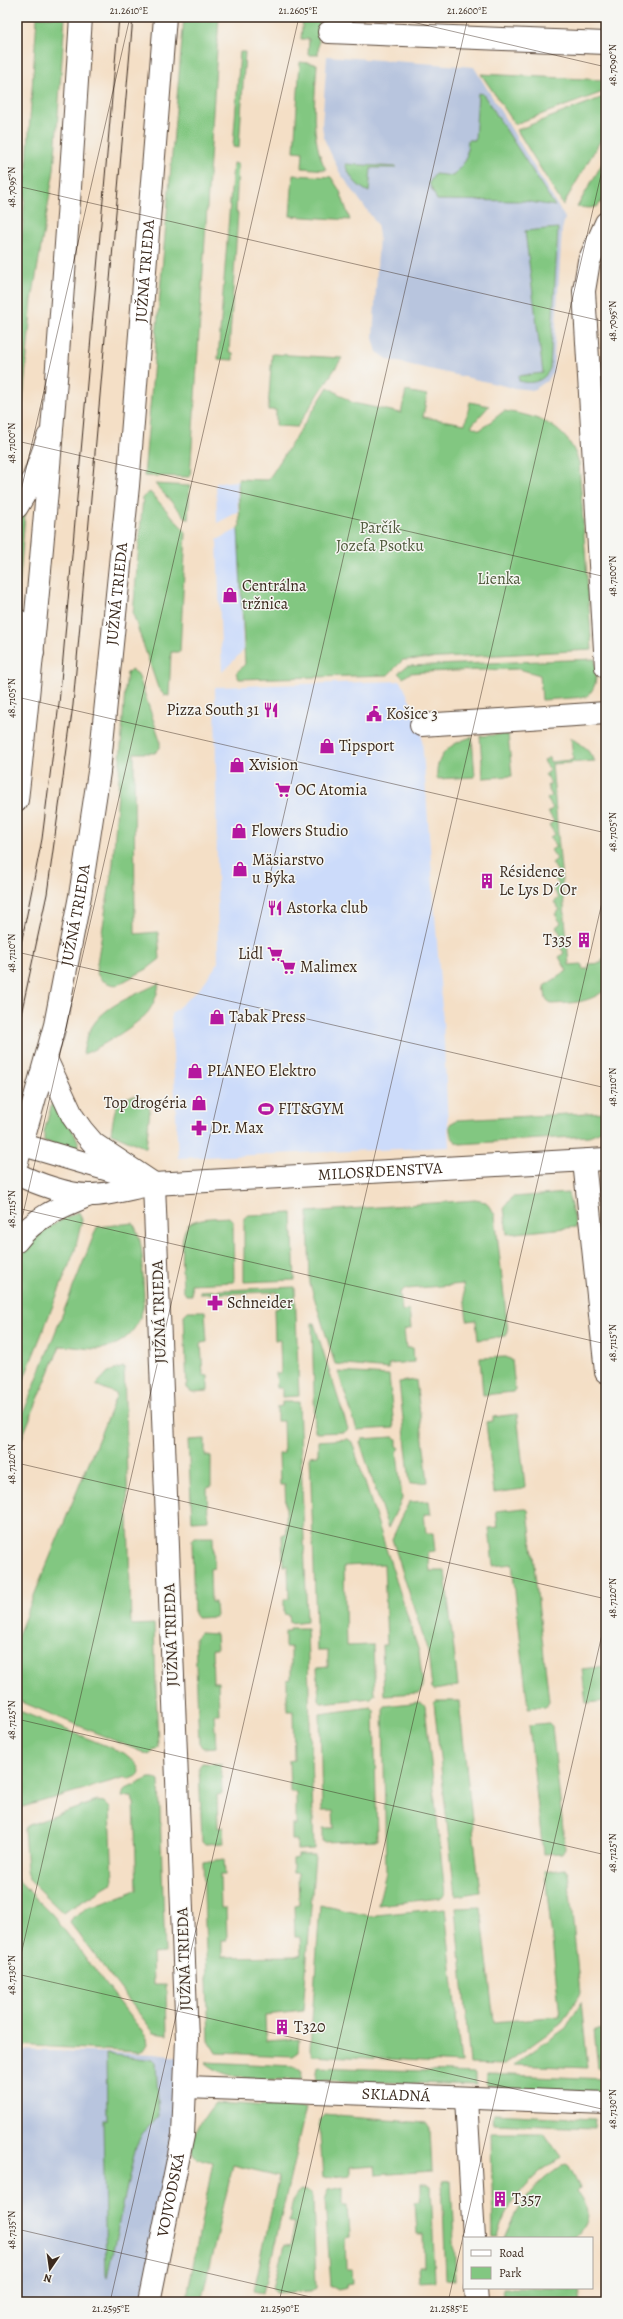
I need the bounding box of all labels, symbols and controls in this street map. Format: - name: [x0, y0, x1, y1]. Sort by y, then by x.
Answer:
- text: 21.2610°E: [110, 4, 148, 17]
- text: 21.2605°E: [278, 4, 318, 17]
- text: 21.2600°E: [447, 4, 487, 17]
- text: 48.7090°N: [606, 44, 619, 86]
- text: 48.7095°N: [5, 166, 18, 208]
- street label: JUŽNÁ TRIEDA: [130, 218, 160, 324]
- text: 48.7095°N: [606, 300, 619, 342]
- text: 48.7100°N: [5, 423, 18, 463]
- park label: Parčík Jozefa Psotku: [336, 517, 424, 557]
- street label: JUŽNÁ TRIEDA: [101, 541, 133, 646]
- text: 48.7100°N: [606, 556, 619, 596]
- park label: Lienka: [477, 568, 521, 590]
- place label: Centrálna tržnica: [242, 575, 307, 615]
- shop icon: Centrálna tržnica: [221, 586, 239, 604]
- text: 48.7105°N: [5, 678, 18, 718]
- place label: Pizza South 31: [167, 699, 260, 721]
- restaurant icon: Pizza South 31: [262, 701, 280, 719]
- place label: Košice 3: [386, 703, 438, 725]
- public building icon: Košice 3: [365, 705, 383, 723]
- place label: Tipsport: [339, 735, 394, 757]
- shop icon: Tipsport: [318, 737, 336, 755]
- place label: Xvision: [249, 754, 299, 776]
- shop icon: Xvision: [228, 756, 246, 774]
- place label: OC Atomia: [295, 779, 368, 801]
- supermarket icon: OC Atomia: [274, 781, 292, 799]
- text: 48.7105°N: [606, 812, 619, 852]
- place label: Flowers Studio: [251, 820, 348, 842]
- shop icon: Flowers Studio: [230, 822, 248, 840]
- place label: Mäsiarstvo u Býka: [252, 849, 324, 889]
- shop icon: Mäsiarstvo u Býka: [231, 860, 249, 878]
- place label: Résidence Le Lys D´Or: [499, 861, 577, 901]
- street label: JUŽNÁ TRIEDA: [56, 862, 96, 968]
- building icon: Résidence Le Lys D´Or: [478, 872, 496, 890]
- place label: Astorka club: [286, 897, 368, 919]
- restaurant icon: Astorka club: [266, 899, 284, 917]
- place label: T335: [543, 929, 572, 951]
- building icon: T335: [575, 931, 593, 949]
- text: 48.7110°N: [5, 933, 18, 973]
- place label: Lidl: [238, 943, 263, 965]
- supermarket icon: Lidl: [266, 945, 284, 963]
- place label: Malimex: [300, 956, 357, 978]
- supermarket icon: Malimex: [279, 958, 297, 976]
- place label: Tabak Press: [229, 1006, 306, 1028]
- shop icon: Tabak Press: [208, 1008, 226, 1026]
- place label: PLANEO Elektro: [207, 1060, 316, 1082]
- shop icon: PLANEO Elektro: [186, 1062, 204, 1080]
- text: 48.7110°N: [606, 1067, 619, 1107]
- place label: Top drogéria: [104, 1092, 188, 1114]
- shop icon: Top drogéria: [190, 1094, 208, 1112]
- place label: FIT&GYM: [278, 1098, 344, 1120]
- sports icon: FIT&GYM: [257, 1100, 275, 1118]
- place label: Dr. Max: [211, 1117, 264, 1139]
- pharmacy icon: Dr. Max: [190, 1119, 208, 1137]
- street label: MILOSRDENSTVA: [317, 1157, 444, 1186]
- text: 48.7115°N: [5, 1190, 18, 1228]
- street label: JUŽNÁ TRIEDA: [146, 1259, 172, 1364]
- place label: Schneider: [227, 1292, 293, 1314]
- pharmacy icon: Schneider: [206, 1294, 224, 1312]
- text: 48.7115°N: [606, 1324, 619, 1362]
- text: 48.7120°N: [5, 1444, 18, 1484]
- text: 48.7120°N: [606, 1578, 619, 1618]
- street label: JUŽNÁ TRIEDA: [158, 1582, 184, 1687]
- text: 48.7125°N: [5, 1700, 18, 1740]
- text: 48.7125°N: [606, 1833, 619, 1873]
- street label: JUŽNÁ TRIEDA: [171, 1906, 197, 2011]
- text: 48.7130°N: [5, 1955, 18, 1995]
- place label: T320: [294, 2016, 326, 2038]
- building icon: T320: [273, 2018, 291, 2036]
- street label: SKLADNÁ: [361, 2083, 431, 2107]
- text: 48.7130°N: [606, 2089, 619, 2129]
- street label: VOJVODSKÁ: [151, 2151, 190, 2240]
- place label: T357: [512, 2188, 541, 2210]
- building icon: T357: [491, 2190, 509, 2208]
- text: 48.7135°N: [5, 2211, 18, 2249]
- legend: [463, 2237, 593, 2289]
- text: Road: [499, 2245, 525, 2261]
- north arrow: [30, 2249, 70, 2289]
- text: Park: [499, 2265, 522, 2281]
- text: N: [42, 2270, 53, 2286]
- text: 21.2595°E: [92, 2302, 130, 2315]
- text: 21.2590°E: [260, 2302, 300, 2315]
- text: 21.2585°E: [430, 2302, 468, 2315]

